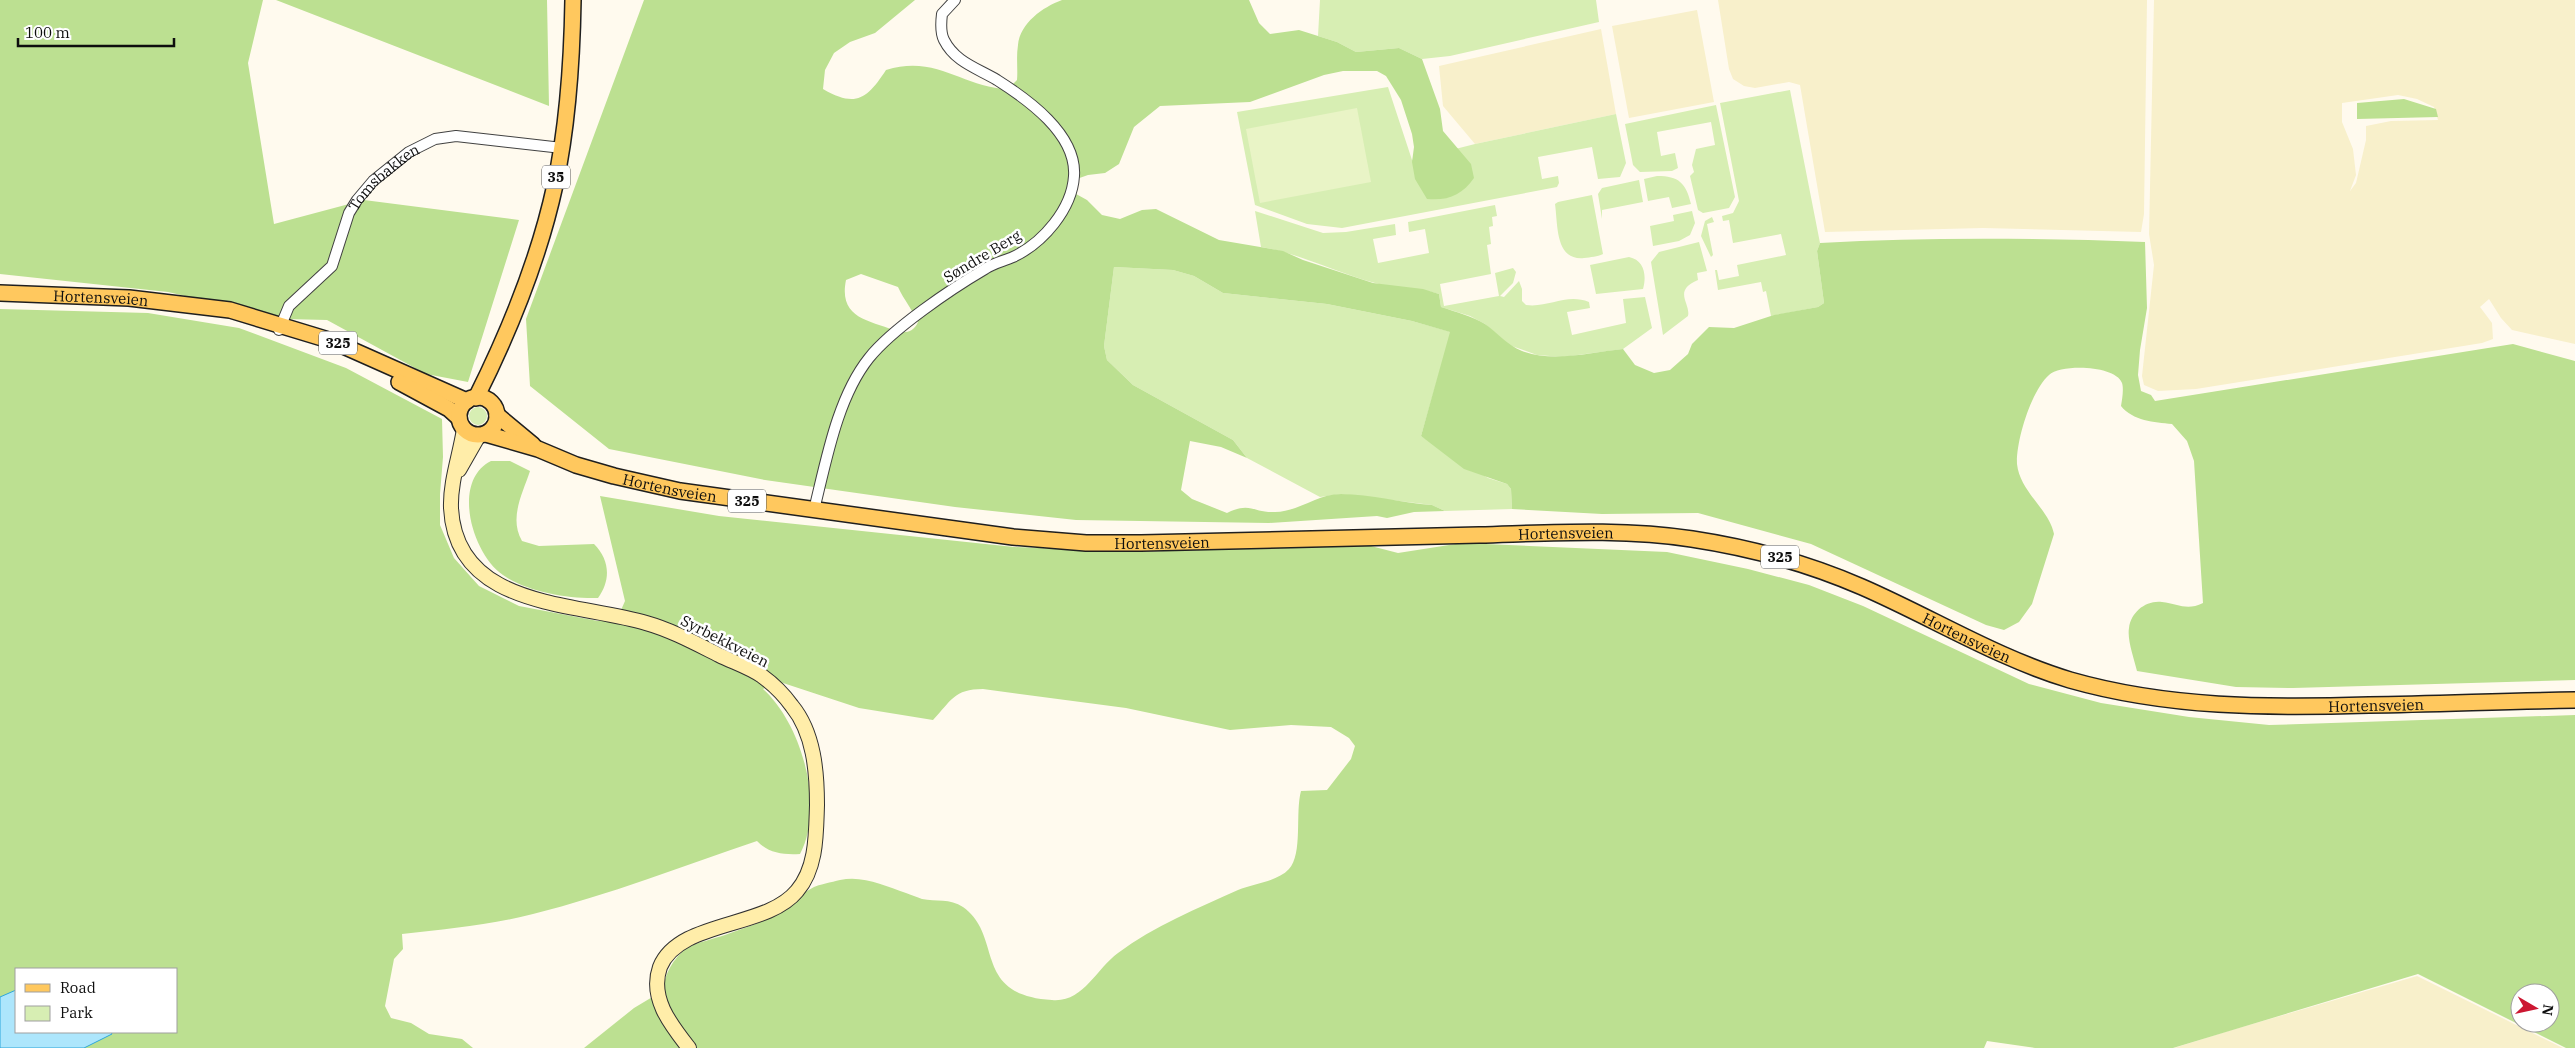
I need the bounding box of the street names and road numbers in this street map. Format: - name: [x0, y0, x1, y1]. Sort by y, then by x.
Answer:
- street label: Tomsbakken: [343, 139, 423, 214]
- road number: 35: [542, 166, 570, 188]
- street label: Søndre Berg: [940, 225, 1024, 287]
- street label: Hortensveien: [53, 286, 150, 310]
- road number: 325: [319, 332, 357, 354]
- street label: Hortensveien: [621, 469, 719, 506]
- road number: 325: [728, 490, 766, 512]
- street label: Hortensveien: [1518, 523, 1614, 543]
- street label: Hortensveien: [1114, 532, 1210, 553]
- road number: 325: [1761, 546, 1799, 568]
- street label: Hortensveien: [1920, 608, 2014, 667]
- street label: Syrbekkveien: [678, 611, 773, 672]
- street label: Hortensveien: [2328, 694, 2425, 715]

